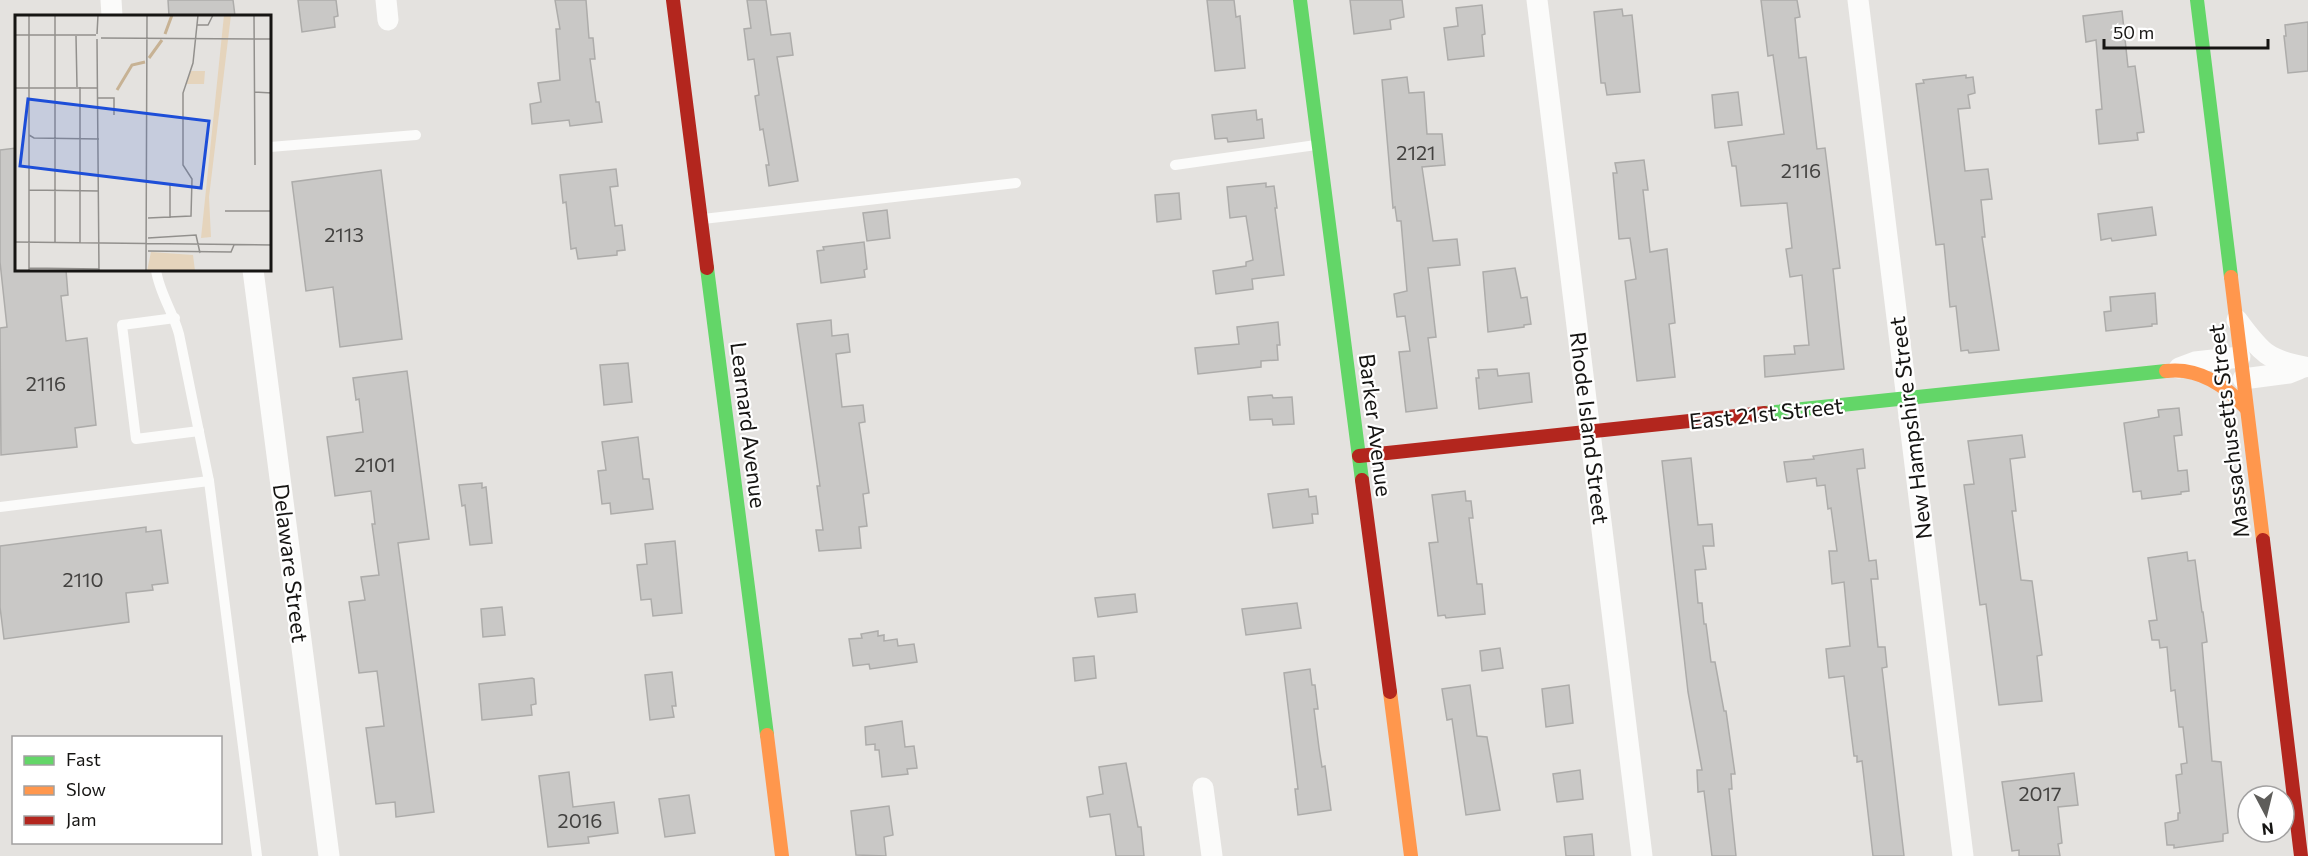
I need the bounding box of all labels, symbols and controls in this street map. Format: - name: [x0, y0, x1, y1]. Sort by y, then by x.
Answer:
- scale bar: [2104, 12, 2268, 50]
- inset map: [15, 15, 272, 272]
- text: 50 m: [2113, 21, 2154, 43]
- house number: 2121: [1396, 140, 1436, 164]
- house number: 2116: [1781, 158, 1821, 182]
- house number: 2113: [324, 222, 364, 246]
- street label: New Hampshire Street: [1883, 315, 1937, 541]
- street label: Massachusetts Street: [2201, 322, 2255, 540]
- street label: Rhode Island Street: [1565, 330, 1615, 526]
- street label: Learnard Avenue: [725, 340, 773, 510]
- street label: Barker Avenue: [1354, 352, 1398, 498]
- house number: 2116: [26, 371, 66, 395]
- street label: East 21st Street: [1688, 391, 1844, 435]
- house number: 2101: [354, 452, 396, 476]
- street label: Delaware Street: [268, 482, 314, 644]
- house number: 2110: [62, 567, 104, 591]
- legend: [12, 736, 222, 844]
- text: Fast: [66, 748, 101, 770]
- text: Slow: [66, 778, 106, 800]
- house number: 2017: [2018, 781, 2062, 805]
- north arrow: [2236, 784, 2296, 844]
- text: Jam: [66, 808, 96, 830]
- house number: 2016: [558, 808, 602, 832]
- text: N: [2261, 819, 2275, 840]

